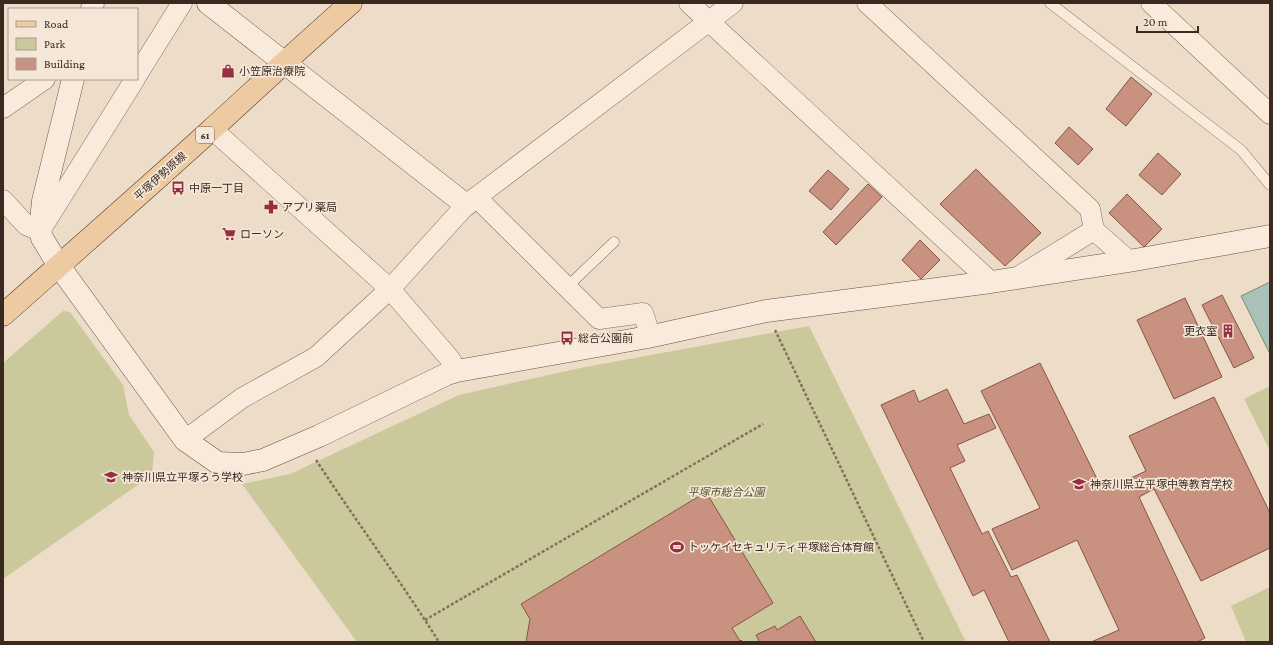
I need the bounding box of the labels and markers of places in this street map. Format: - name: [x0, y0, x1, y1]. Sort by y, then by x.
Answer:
- shop icon: 小笠原治療院: [220, 63, 236, 79]
- place label: 小笠原治療院: [239, 65, 305, 77]
- bus stop icon: 中原一丁目: [170, 180, 186, 196]
- place label: 中原一丁目: [189, 182, 244, 194]
- pharmacy icon: アプリ薬局: [263, 199, 279, 215]
- place label: アプリ薬局: [282, 201, 337, 213]
- supermarket icon: ローソン: [221, 226, 237, 242]
- place label: ローソン: [240, 228, 284, 240]
- building icon: 更衣室: [1220, 323, 1236, 339]
- place label: 更衣室: [1184, 325, 1217, 337]
- bus stop icon: 総合公園前: [559, 330, 575, 346]
- place label: 総合公園前: [578, 332, 633, 344]
- school or university icon: 神奈川県立平塚ろう学校: [103, 469, 119, 485]
- place label: 神奈川県立平塚ろう学校: [122, 471, 243, 483]
- school or university icon: 神奈川県立平塚中等教育学校: [1071, 476, 1087, 492]
- place label: 神奈川県立平塚中等教育学校: [1090, 478, 1233, 490]
- sports icon: トッケイセキュリティ平塚総合体育館: [669, 539, 685, 555]
- place label: トッケイセキュリティ平塚総合体育館: [688, 541, 874, 553]

